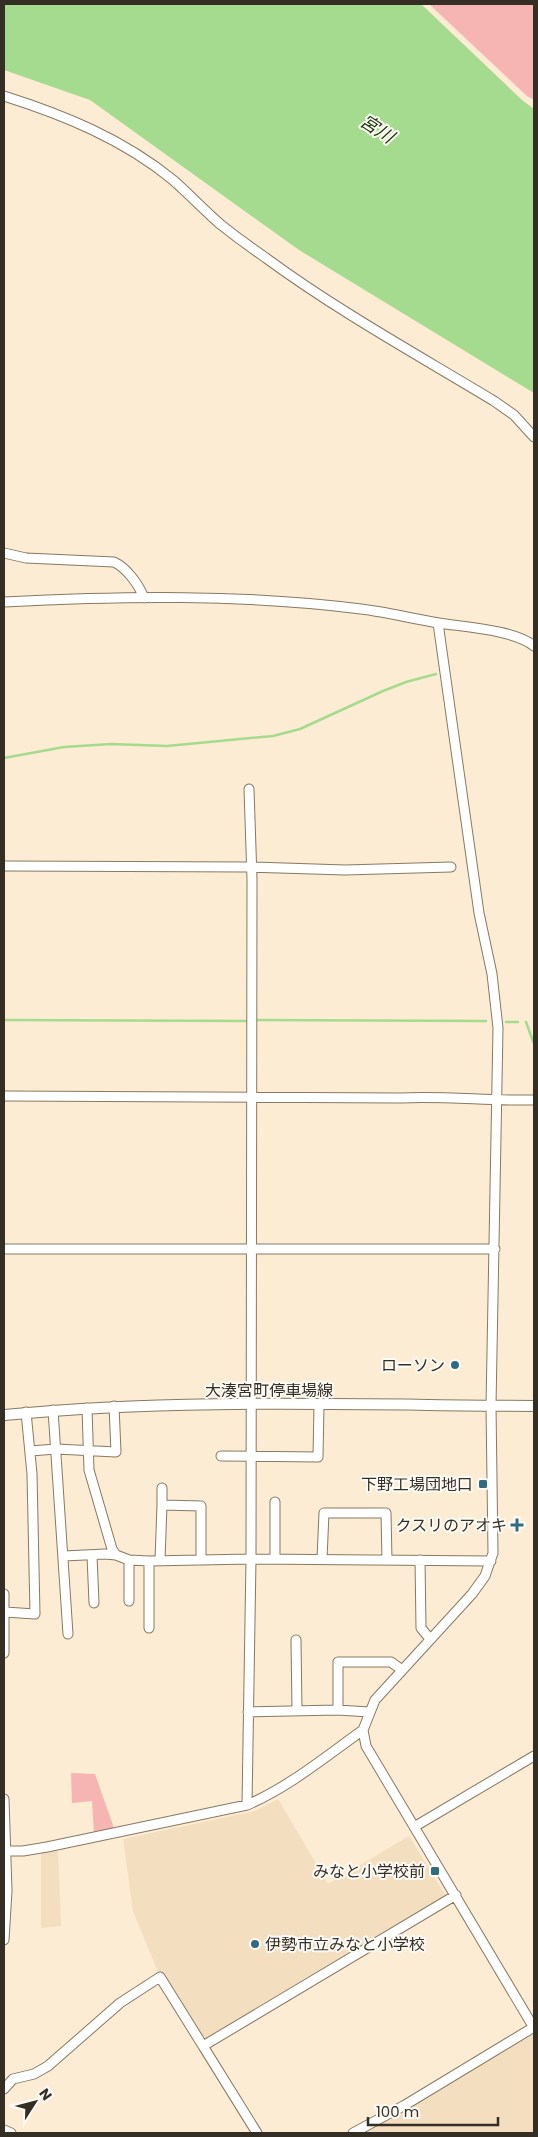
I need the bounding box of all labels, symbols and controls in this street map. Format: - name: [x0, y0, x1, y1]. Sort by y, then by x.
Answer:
- water label: 宮川: [355, 108, 401, 150]
- place label: ローソン: [381, 1354, 445, 1377]
- marker: ローソン: [449, 1359, 461, 1371]
- street label: 大湊宮町停車場線: [205, 1379, 333, 1402]
- place label: 下野工場団地口: [361, 1473, 473, 1496]
- marker: 下野工場団地口: [477, 1478, 489, 1490]
- place label: クスリのアオキ: [395, 1514, 507, 1537]
- marker: クスリのアオキ: [511, 1519, 523, 1531]
- place label: みなと小学校前: [313, 1860, 425, 1883]
- marker: みなと小学校前: [429, 1865, 441, 1877]
- place label: 伊勢市立みなと小学校: [265, 1933, 425, 1956]
- marker: 伊勢市立みなと小学校: [249, 1938, 261, 1950]
- north arrow: [10, 2077, 60, 2127]
- text: N: [34, 2084, 57, 2104]
- scale bar: [368, 2094, 498, 2126]
- text: 100 m: [376, 2101, 419, 2122]

